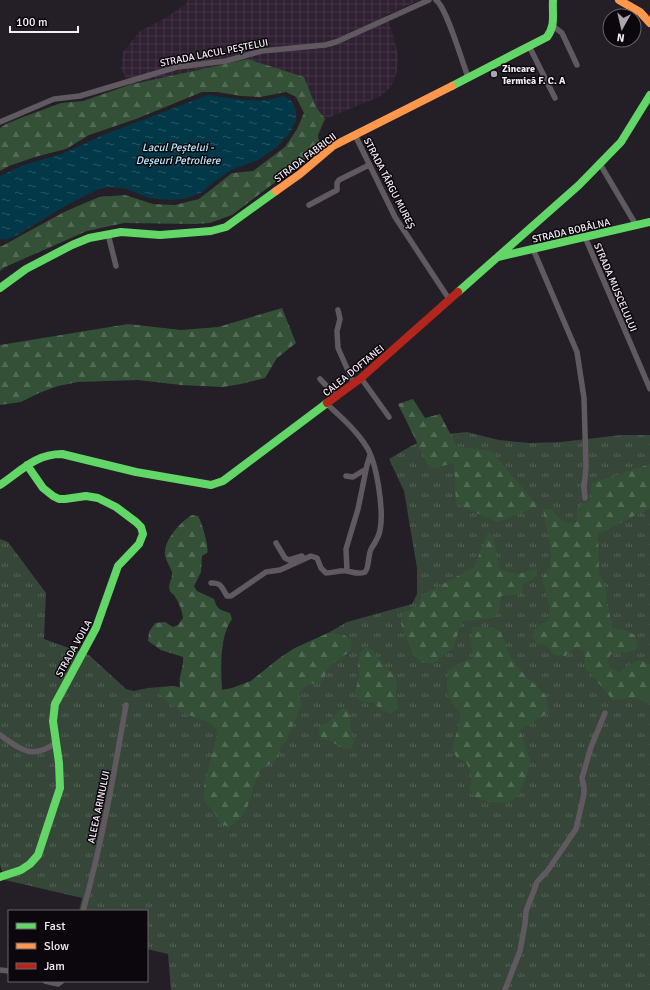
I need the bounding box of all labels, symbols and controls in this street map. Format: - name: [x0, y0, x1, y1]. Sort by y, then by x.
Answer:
- scale bar: [10, 8, 78, 34]
- north arrow: [602, 8, 642, 48]
- text: 100 m: [16, 15, 48, 30]
- text: N: [616, 30, 625, 44]
- street label: STRADA LACUL PEȘTELUI: [159, 37, 269, 69]
- place label: Zincare Termică F. C. A: [502, 63, 566, 87]
- marker: Zincare Termică F. C. A: [489, 69, 499, 79]
- street label: STRADA FABRICII: [272, 131, 339, 185]
- street label: STRADA TÂRGU MUREȘ: [361, 136, 417, 231]
- water label: Lacul Peștelui - Deșeuri Petroliere: [136, 141, 221, 167]
- street label: STRADA BOBÂLNA: [531, 216, 611, 246]
- street label: STRADA MUSCELULUI: [591, 241, 639, 334]
- street label: CALEA DOFTANEI: [321, 342, 387, 399]
- street label: STRADA VOILA: [53, 618, 94, 679]
- street label: ALEEA ARINULUI: [85, 770, 113, 845]
- legend: [8, 910, 148, 982]
- text: Fast: [44, 919, 65, 934]
- text: Slow: [44, 939, 69, 954]
- text: Jam: [44, 959, 65, 974]

